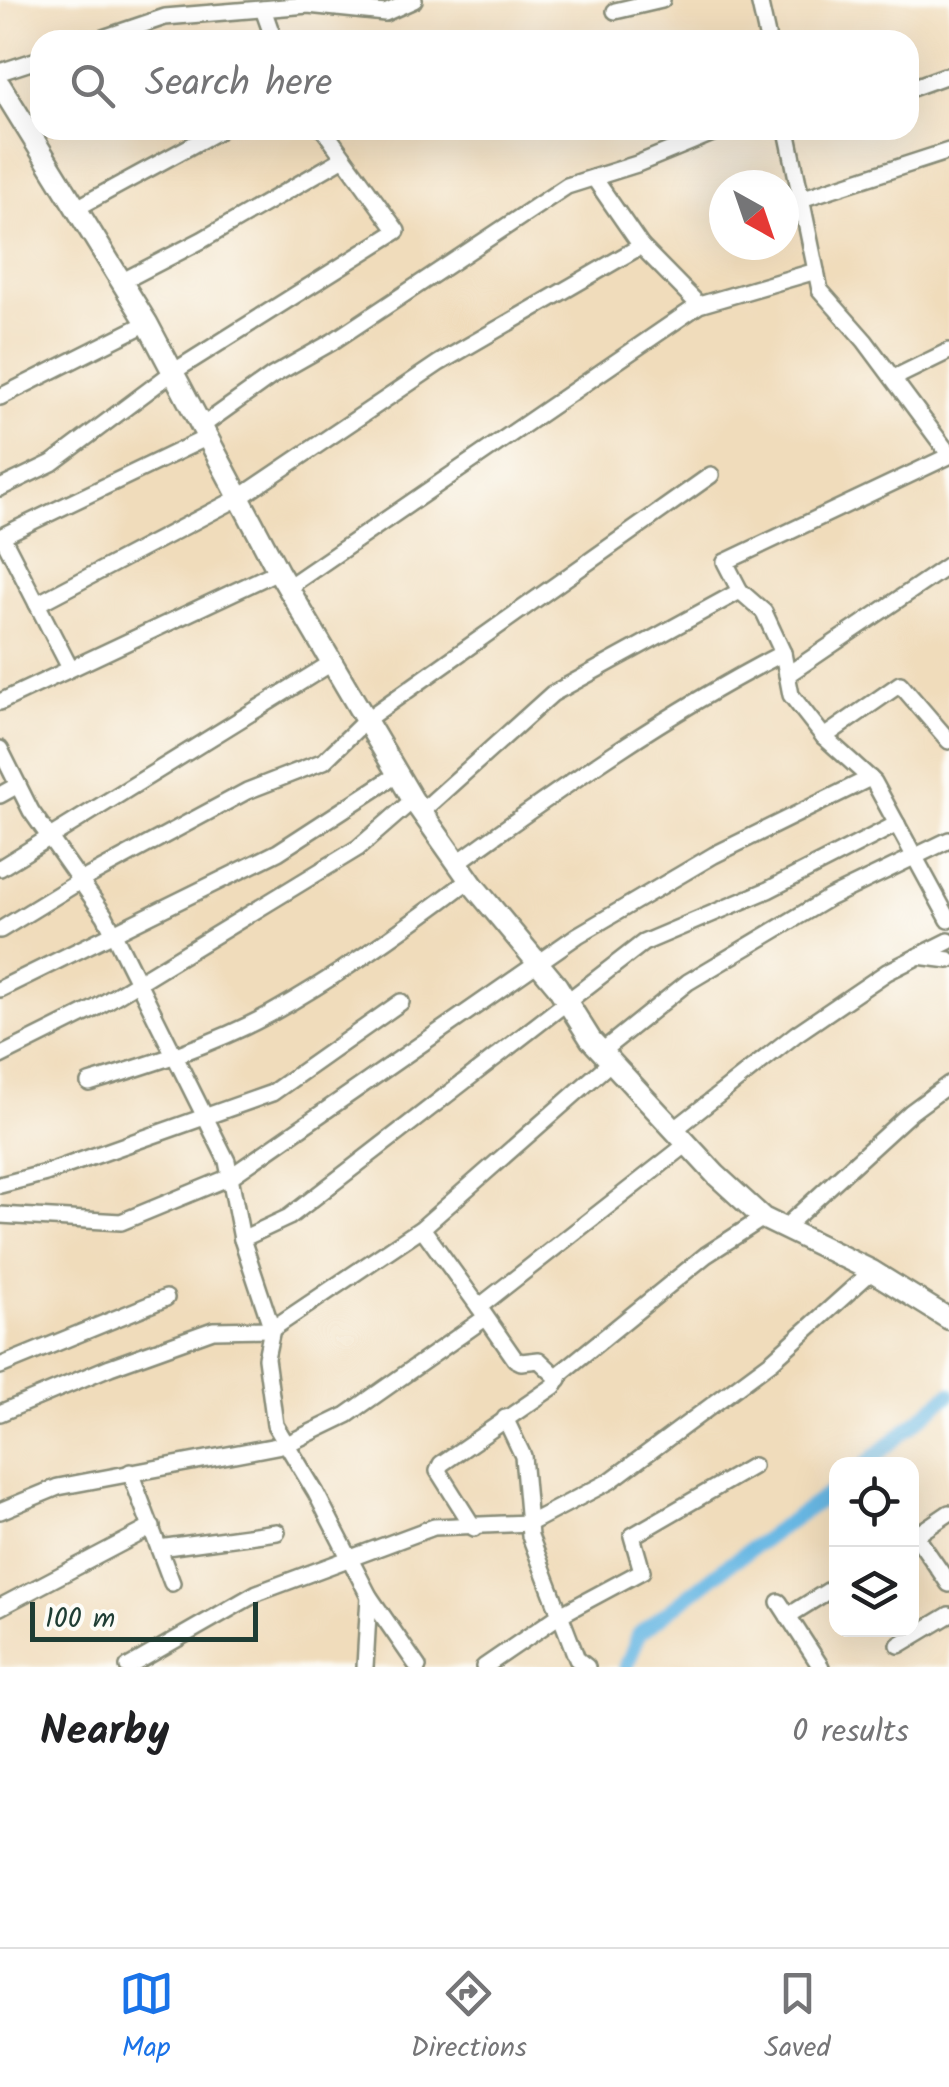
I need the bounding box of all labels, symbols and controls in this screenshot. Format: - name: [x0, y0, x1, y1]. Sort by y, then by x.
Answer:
- search box: [30, 30, 919, 140]
- text: Search here: [145, 55, 332, 115]
- icon: search: [65, 58, 120, 113]
- north arrow: [709, 170, 799, 260]
- map controls: [829, 1457, 919, 1637]
- button: locate: [829, 1457, 919, 1547]
- button: layers: [829, 1547, 919, 1637]
- scale bar: [30, 1597, 258, 1642]
- text: 100 m: [45, 1597, 115, 1642]
- text: Nearby: [40, 1699, 169, 1766]
- text: 0 results: [792, 1707, 909, 1758]
- tab: Map: [119, 1966, 174, 2071]
- tab: Directions: [411, 1966, 527, 2071]
- tab: Saved: [764, 1966, 830, 2071]

